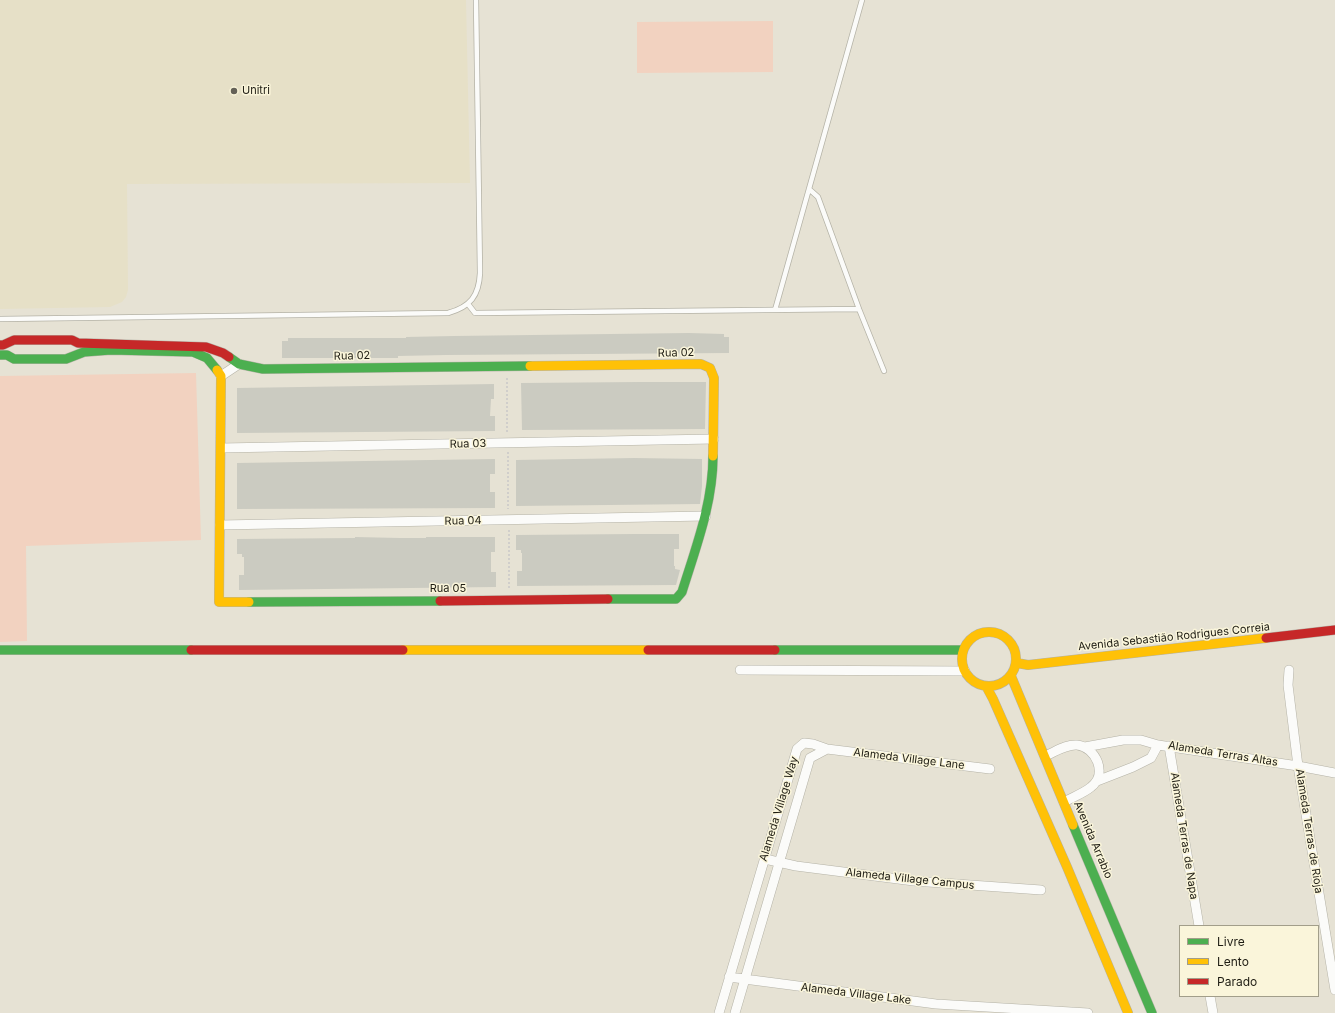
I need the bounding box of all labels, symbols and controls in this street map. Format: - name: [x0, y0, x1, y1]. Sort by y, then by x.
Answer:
- place label: Unitri: [242, 84, 270, 98]
- marker: Unitri: [229, 86, 239, 96]
- street label: Rua 02: [658, 346, 694, 360]
- street label: Rua 02: [334, 349, 370, 363]
- street label: Rua 03: [450, 437, 486, 451]
- street label: Rua 04: [444, 514, 482, 528]
- street label: Rua 05: [430, 582, 466, 596]
- street label: Avenida Sebastião Rodrigues Correia: [1077, 620, 1271, 654]
- street label: Alameda Terras Altas: [1167, 739, 1279, 769]
- street label: Alameda Village Lane: [853, 746, 965, 772]
- street label: Alameda Village Way: [757, 755, 801, 863]
- street label: Alameda Terras de Rioja: [1293, 768, 1325, 894]
- street label: Alameda Terras de Napa: [1167, 772, 1201, 900]
- street label: Avenida Arrabio: [1071, 799, 1115, 881]
- street label: Alameda Village Campus: [845, 866, 975, 892]
- legend: [1179, 925, 1319, 997]
- text: Livre: [1217, 934, 1245, 949]
- text: Lento: [1217, 954, 1249, 969]
- text: Parado: [1217, 974, 1257, 989]
- street label: Alameda Village Lake: [800, 981, 912, 1007]

